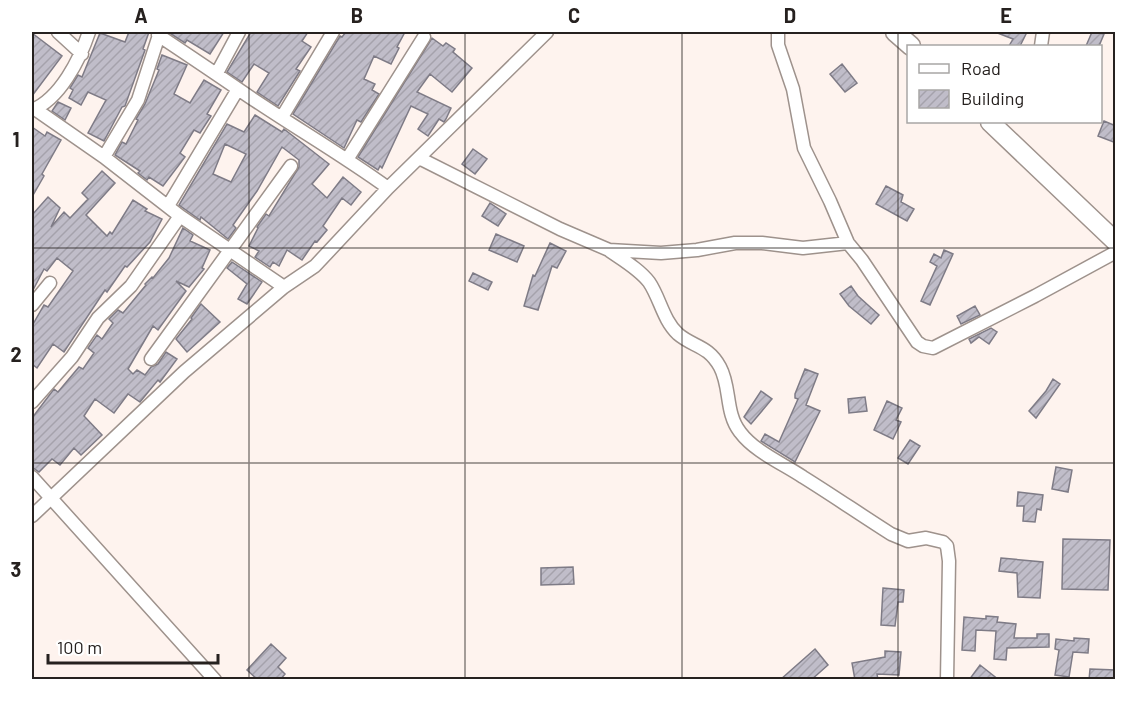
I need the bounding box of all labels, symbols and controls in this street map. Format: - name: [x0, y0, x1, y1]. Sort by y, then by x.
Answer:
- text: A: [134, 3, 148, 27]
- text: B: [351, 3, 363, 27]
- text: C: [568, 3, 580, 27]
- text: D: [784, 3, 796, 27]
- text: E: [1000, 3, 1012, 27]
- legend: [907, 45, 1102, 123]
- text: Road: [961, 57, 1001, 79]
- text: Building: [961, 87, 1024, 109]
- text: 1: [12, 127, 20, 151]
- text: 2: [10, 342, 22, 366]
- text: 3: [11, 557, 21, 581]
- scale bar: [48, 627, 218, 665]
- text: 100 m: [57, 636, 102, 658]

